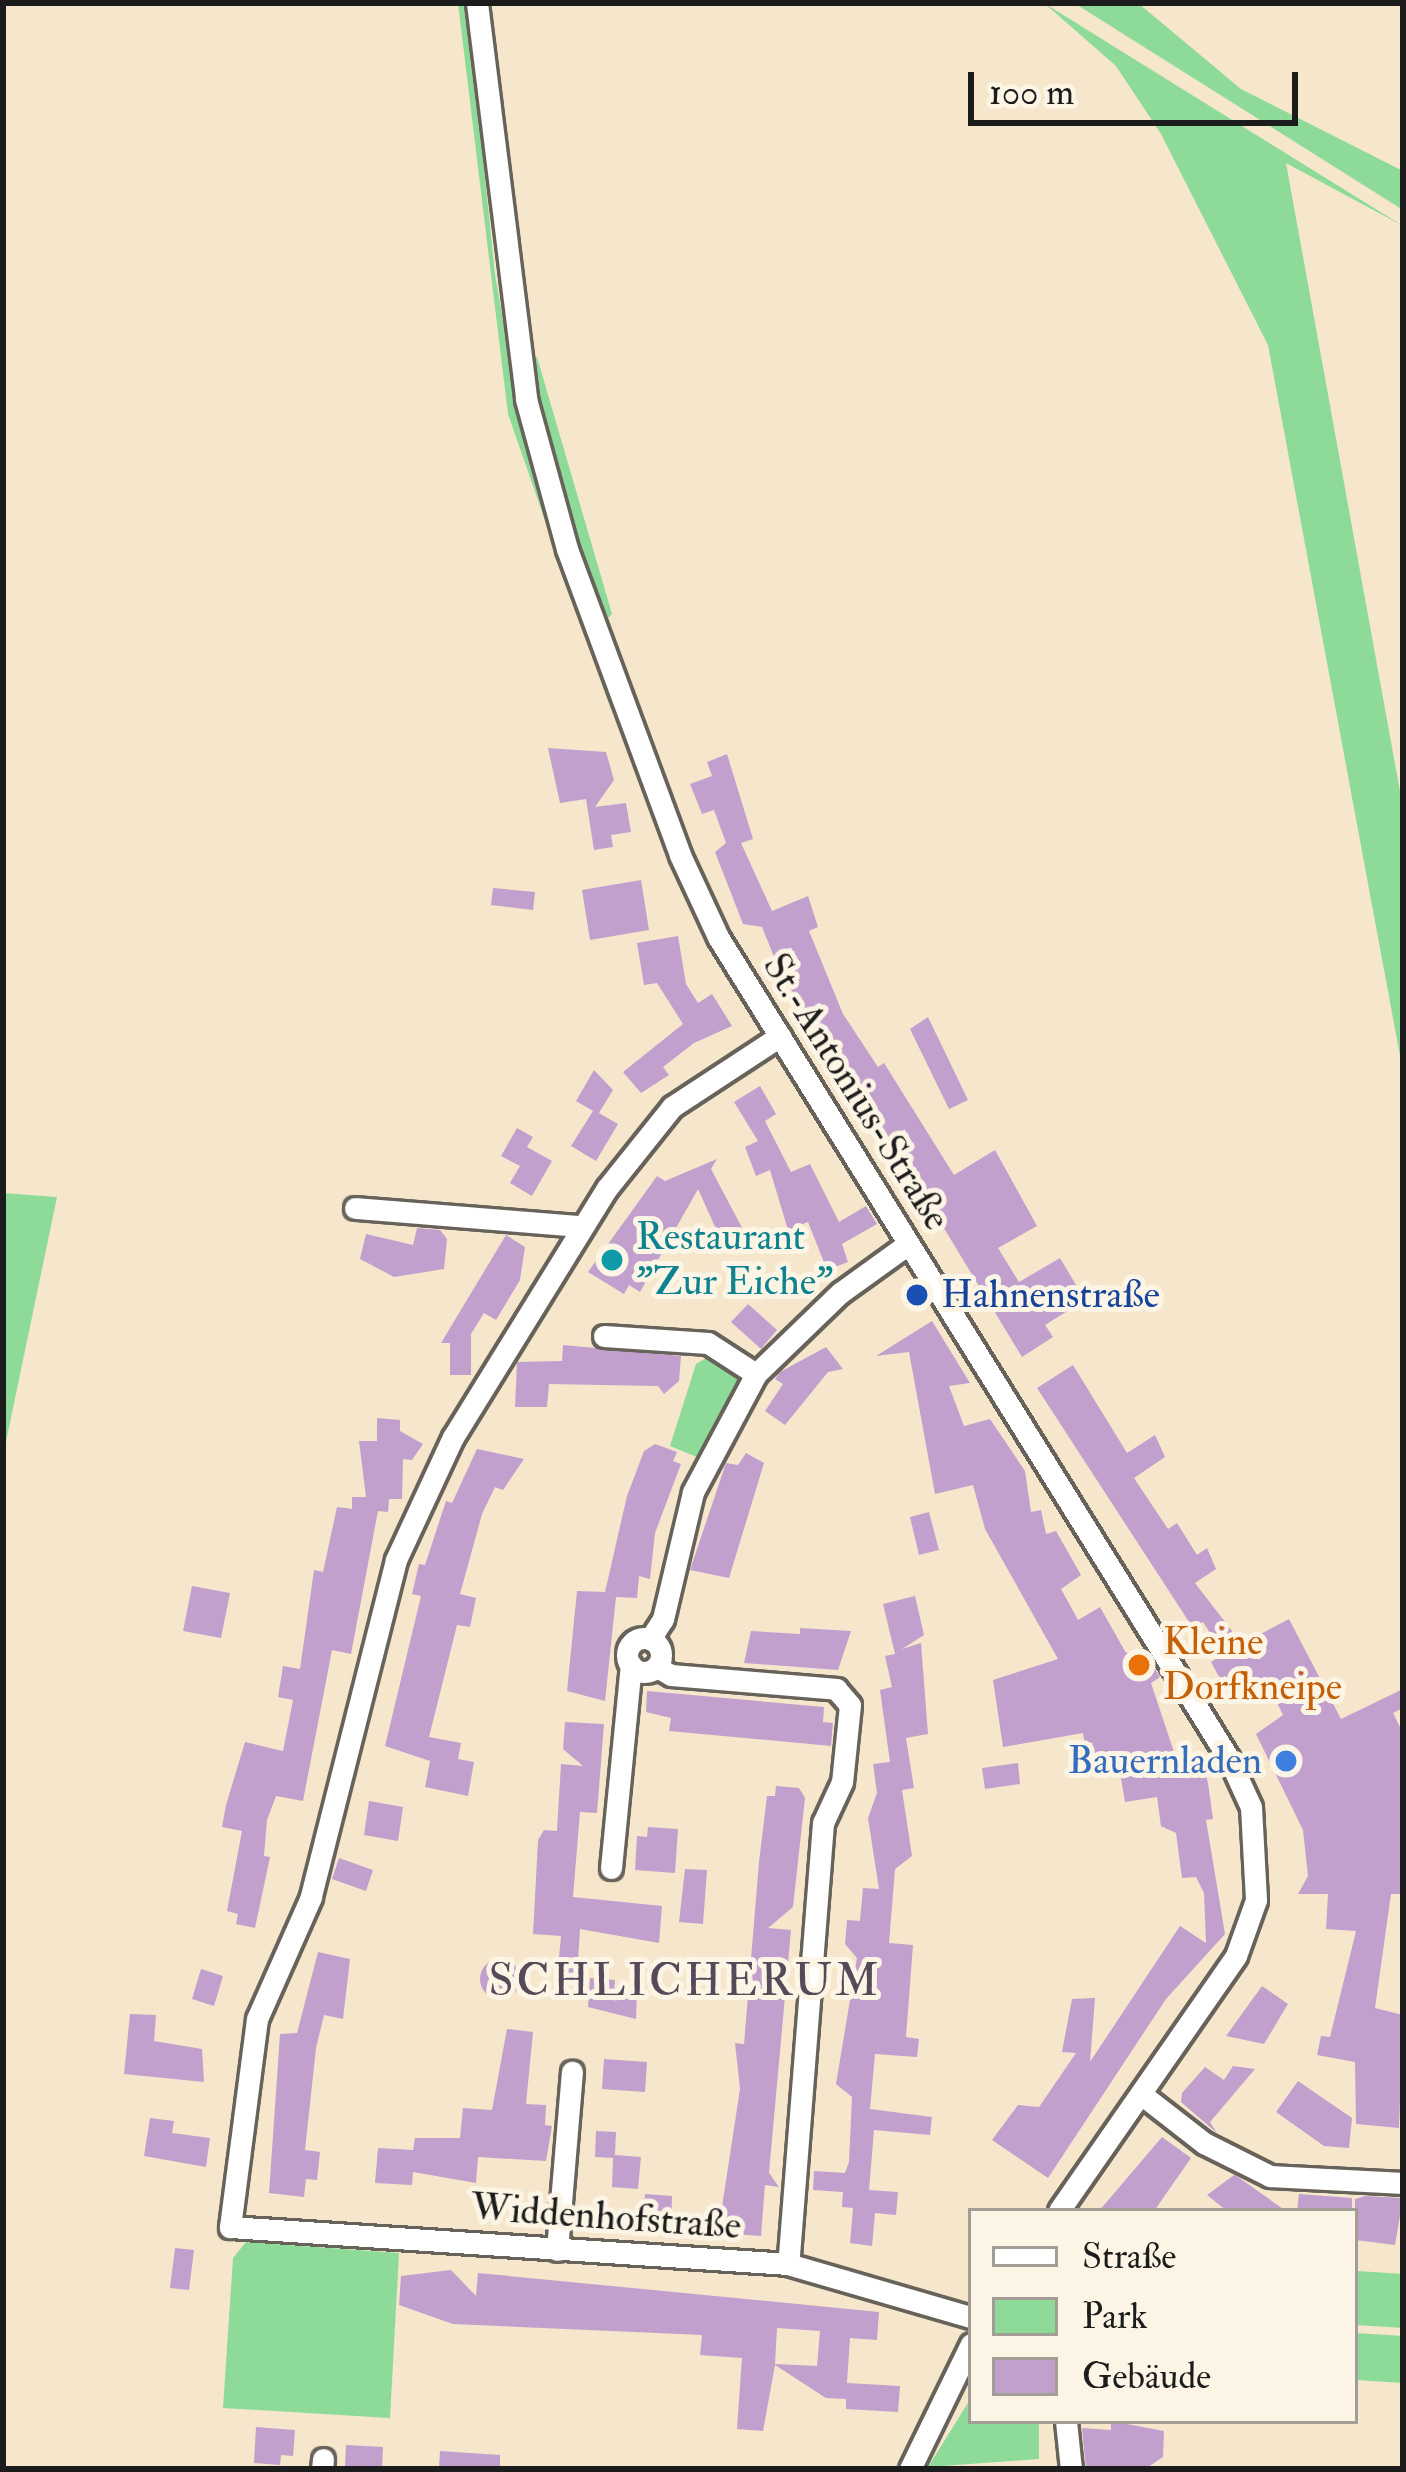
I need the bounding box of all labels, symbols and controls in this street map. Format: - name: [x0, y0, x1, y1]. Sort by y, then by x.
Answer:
- scale bar: [974, 48, 1304, 122]
- text: 100 m: [989, 70, 1074, 115]
- street label: St.-Antonius-Straße: [752, 945, 960, 1239]
- place label: Restaurant "Zur Eiche": [636, 1215, 833, 1306]
- marker: Restaurant "Zur Eiche": [599, 1247, 625, 1273]
- place label: Hahnenstraße: [941, 1272, 1160, 1318]
- marker: Hahnenstraße: [904, 1282, 930, 1308]
- place label: Kleine Dorfkneipe: [1163, 1620, 1342, 1711]
- marker: Kleine Dorfkneipe: [1126, 1652, 1152, 1678]
- place label: Bauernladen: [1068, 1738, 1262, 1784]
- marker: Bauernladen: [1273, 1748, 1299, 1774]
- district label: SCHLICHERUM: [489, 1955, 881, 2009]
- street label: Widdenhofstraße: [469, 2184, 743, 2250]
- legend: [968, 2208, 1358, 2424]
- text: Straße: [1082, 2234, 1176, 2279]
- text: Park: [1082, 2294, 1148, 2339]
- text: Gebäude: [1082, 2354, 1211, 2399]

